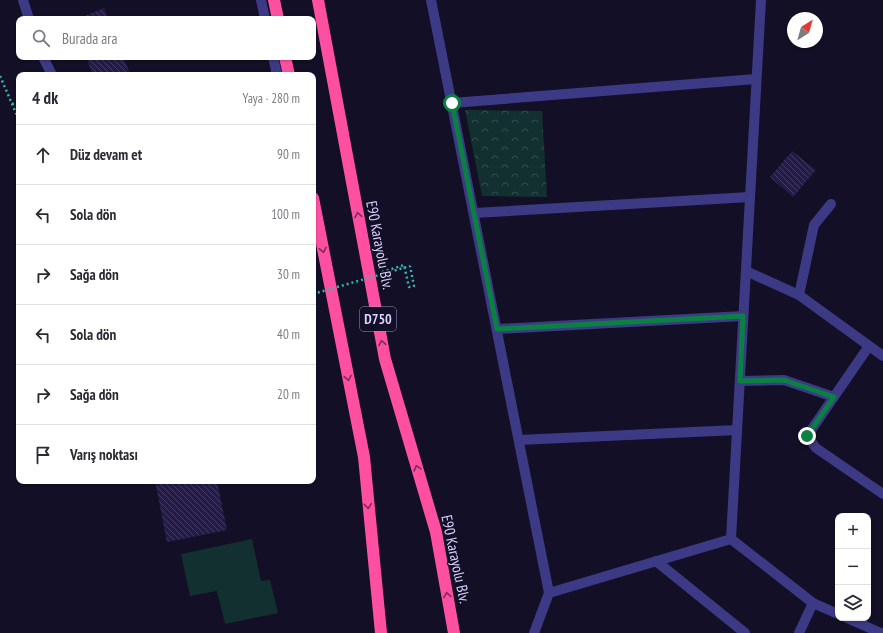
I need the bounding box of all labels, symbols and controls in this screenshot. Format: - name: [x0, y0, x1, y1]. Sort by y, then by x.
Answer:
- north arrow: [787, 12, 823, 48]
- search box: [16, 16, 316, 60]
- icon: search: [30, 27, 52, 49]
- text: Burada ara: [62, 29, 117, 48]
- text: 4 dk: [32, 87, 58, 109]
- text: Yaya · 280 m: [243, 90, 300, 107]
- route start: [443, 94, 461, 112]
- icon: ahead: [32, 144, 54, 166]
- text: Düz devam et: [70, 145, 142, 164]
- text: 90 m: [277, 146, 300, 163]
- street label: E90 Karayolu Blv.: [362, 199, 398, 291]
- icon: left: [32, 204, 54, 226]
- text: Sola dön: [70, 205, 116, 224]
- text: 100 m: [271, 206, 300, 223]
- one-way arrow: [355, 212, 363, 219]
- one-way arrow: [318, 247, 327, 253]
- icon: right: [32, 264, 54, 286]
- text: Sağa dön: [70, 265, 119, 284]
- text: 30 m: [277, 266, 300, 283]
- road number: D750: [360, 307, 396, 331]
- icon: left: [32, 324, 54, 346]
- text: Sola dön: [70, 325, 116, 344]
- text: 40 m: [277, 326, 300, 343]
- one-way arrow: [379, 340, 387, 346]
- one-way arrow: [343, 375, 352, 381]
- icon: right: [32, 384, 54, 406]
- text: Sağa dön: [70, 385, 119, 404]
- text: 20 m: [277, 386, 300, 403]
- route end: [798, 427, 816, 445]
- icon: arrive: [32, 444, 54, 466]
- text: Varış noktası: [70, 445, 138, 464]
- one-way arrow: [413, 465, 422, 472]
- one-way arrow: [364, 503, 373, 509]
- street label: E90 Karayolu Blv.: [437, 513, 475, 605]
- map controls: [835, 513, 871, 621]
- button: +: [835, 513, 871, 549]
- button: −: [835, 549, 871, 585]
- button: layers: [835, 585, 871, 621]
- one-way arrow: [444, 592, 452, 598]

